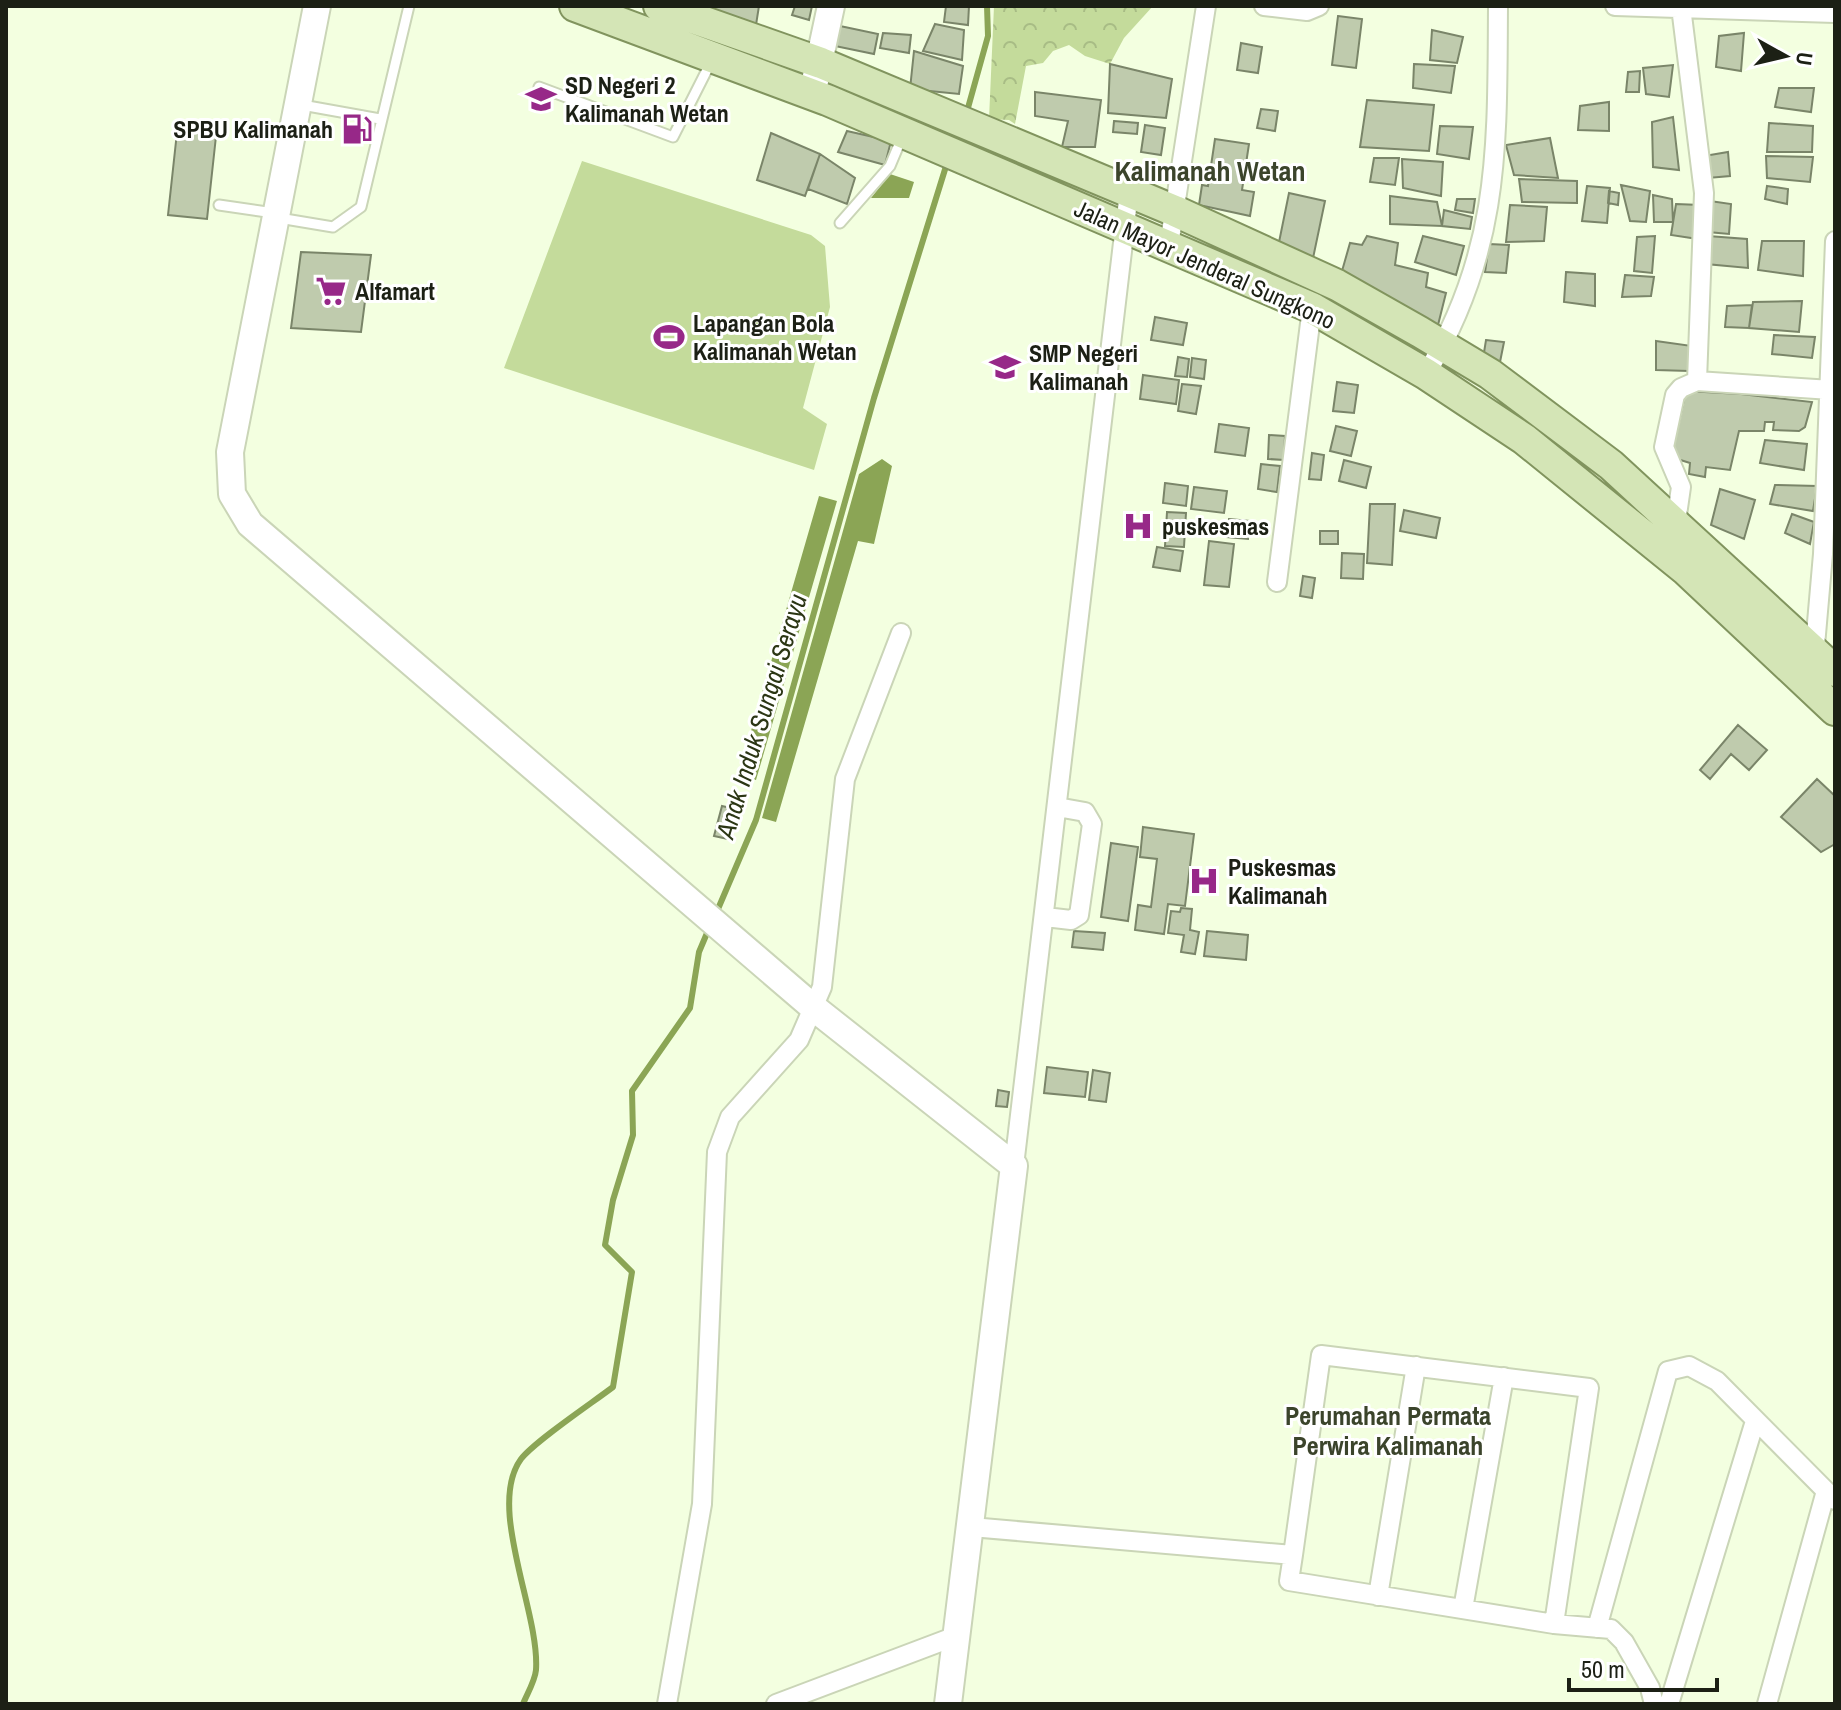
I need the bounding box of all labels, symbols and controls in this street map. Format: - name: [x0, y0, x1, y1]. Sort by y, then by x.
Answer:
- north arrow: [1745, 16, 1825, 96]
- text: U: [1789, 50, 1821, 67]
- place label: SD Negeri 2 Kalimanah Wetan: [565, 69, 729, 129]
- school or university icon: SD Negeri 2 Kalimanah Wetan: [524, 82, 558, 116]
- fuel station icon: SPBU Kalimanah: [340, 112, 374, 146]
- place label: SPBU Kalimanah: [173, 113, 333, 145]
- district label: Kalimanah Wetan: [1115, 152, 1306, 190]
- street label: Jalan Mayor Jenderal Sungkono: [1070, 192, 1340, 336]
- supermarket icon: Alfamart: [314, 274, 348, 308]
- place label: Alfamart: [355, 275, 435, 307]
- place label: Lapangan Bola Kalimanah Wetan: [693, 307, 857, 367]
- sports icon: Lapangan Bola Kalimanah Wetan: [652, 320, 686, 354]
- place label: SMP Negeri Kalimanah: [1029, 337, 1138, 397]
- school or university icon: SMP Negeri Kalimanah: [988, 350, 1022, 384]
- hospital icon: puskesmas: [1121, 509, 1155, 543]
- place label: puskesmas: [1162, 510, 1269, 542]
- water label: Anak Induk Sungai Serayu: [707, 589, 815, 843]
- place label: Puskesmas Kalimanah: [1228, 851, 1336, 911]
- hospital icon: Puskesmas Kalimanah: [1187, 864, 1221, 898]
- district label: Perumahan Permata Perwira Kalimanah: [1285, 1398, 1491, 1463]
- scale bar: [1569, 1642, 1717, 1692]
- text: 50 m: [1581, 1653, 1625, 1685]

